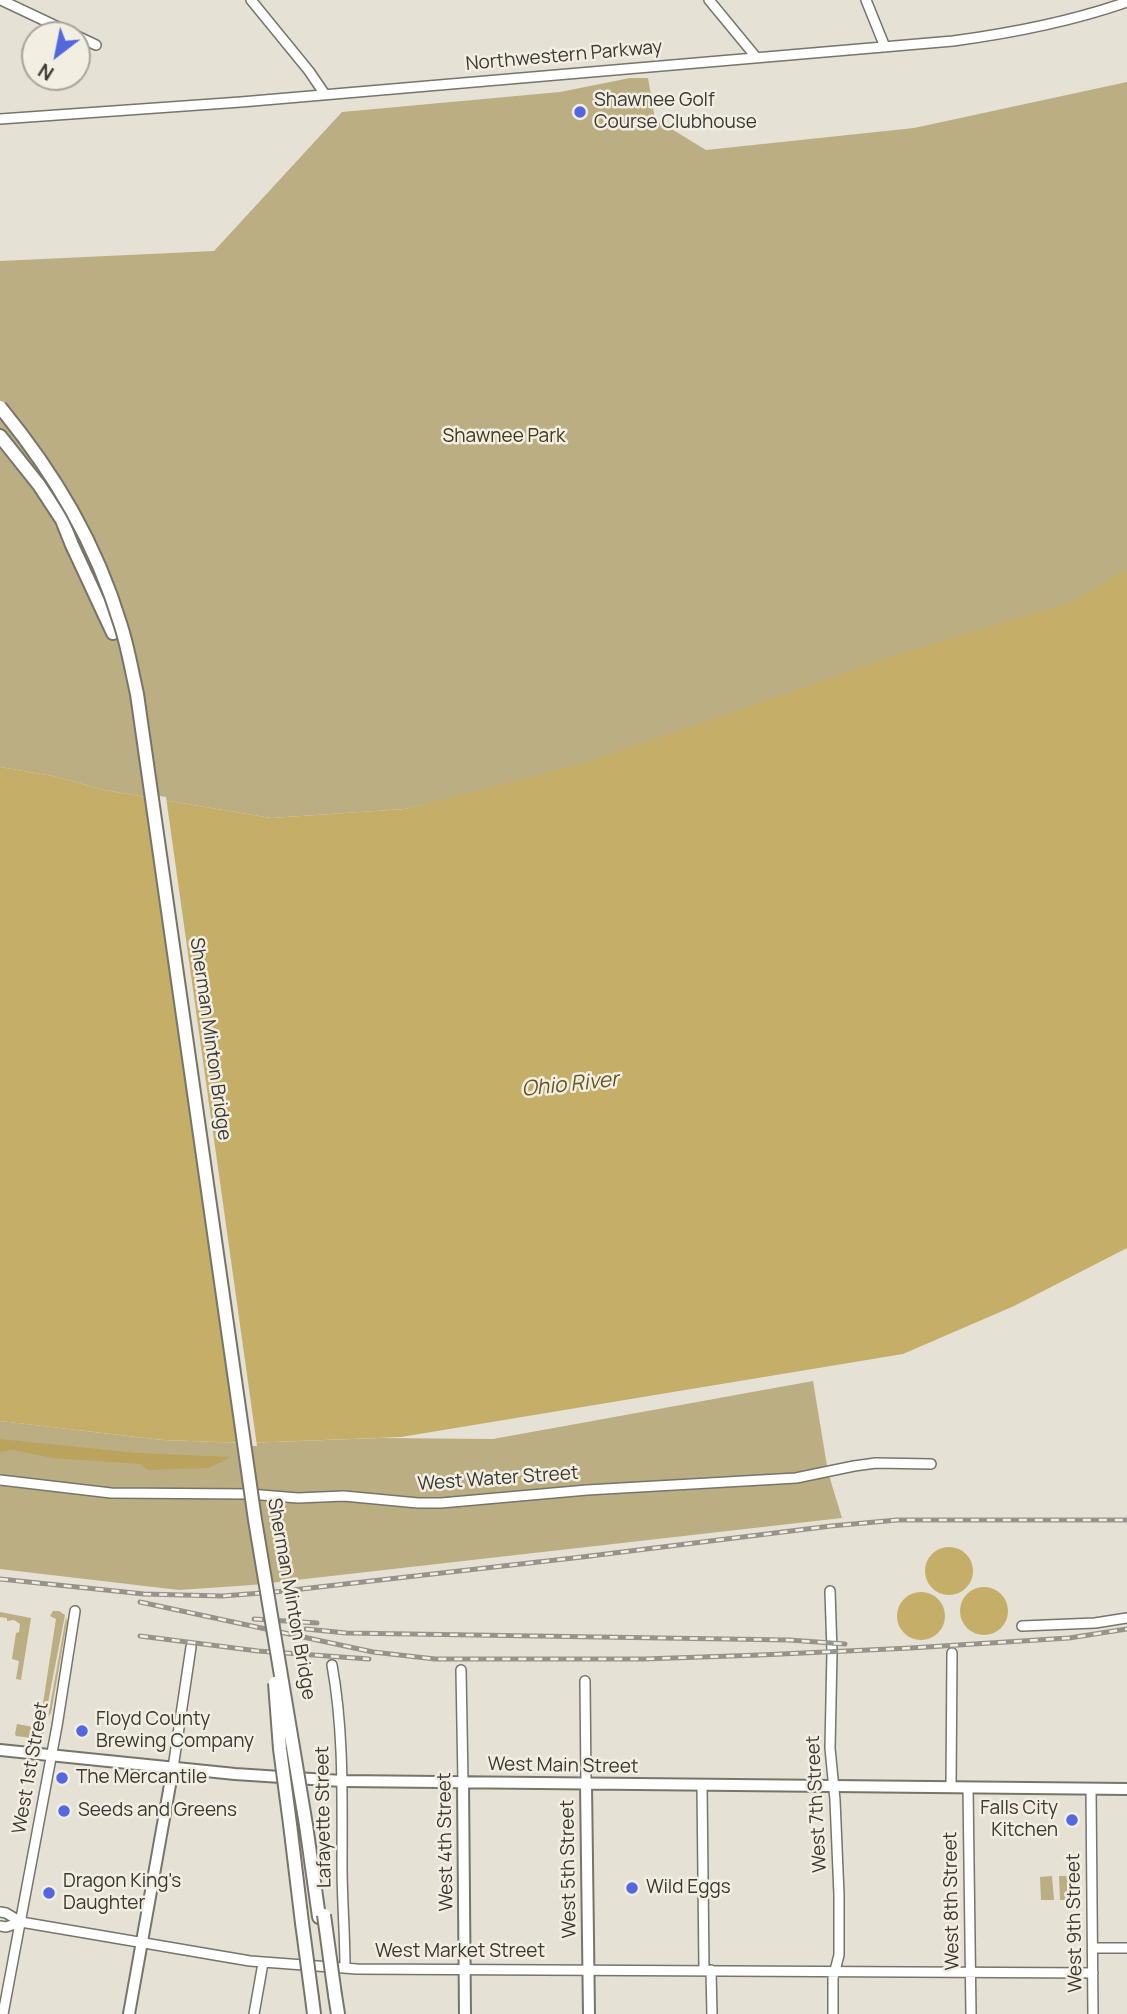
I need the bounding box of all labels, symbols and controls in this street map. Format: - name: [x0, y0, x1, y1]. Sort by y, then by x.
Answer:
- north arrow: [21, 21, 91, 91]
- street label: Northwestern Parkway: [465, 36, 663, 76]
- text: N: [33, 57, 59, 87]
- place label: Shawnee Golf Course Clubhouse: [594, 90, 757, 134]
- marker: Shawnee Golf Course Clubhouse: [572, 104, 588, 120]
- park label: Shawnee Park: [443, 426, 565, 448]
- street label: Sherman Minton Bridge: [184, 936, 236, 1142]
- water label: Ohio River: [520, 1067, 620, 1103]
- street label: West Water Street: [417, 1462, 579, 1496]
- street label: Sherman Minton Bridge: [262, 1496, 320, 1702]
- street label: West 1st Street: [8, 1700, 54, 1836]
- place label: Floyd County Brewing Company: [96, 1709, 254, 1753]
- marker: Floyd County Brewing Company: [74, 1723, 90, 1739]
- street label: West 7th Street: [802, 1735, 832, 1873]
- street label: Lafayette Street: [311, 1746, 337, 1888]
- street label: West Main Street: [487, 1753, 639, 1779]
- place label: The Mercantile: [76, 1767, 207, 1789]
- marker: The Mercantile: [54, 1770, 70, 1786]
- street label: West 4th Street: [433, 1772, 459, 1912]
- place label: Falls City Kitchen: [980, 1798, 1058, 1842]
- place label: Seeds and Greens: [78, 1800, 237, 1822]
- street label: West 5th Street: [556, 1800, 582, 1938]
- marker: Seeds and Greens: [56, 1803, 72, 1819]
- marker: Falls City Kitchen: [1064, 1812, 1080, 1828]
- street label: West 8th Street: [939, 1831, 965, 1971]
- street label: West 9th Street: [1062, 1853, 1088, 1993]
- place label: Dragon King's Daughter: [63, 1871, 181, 1915]
- place label: Wild Eggs: [646, 1877, 731, 1899]
- marker: Wild Eggs: [624, 1880, 640, 1896]
- marker: Dragon King's Daughter: [41, 1885, 57, 1901]
- street label: West Market Street: [375, 1941, 545, 1963]

